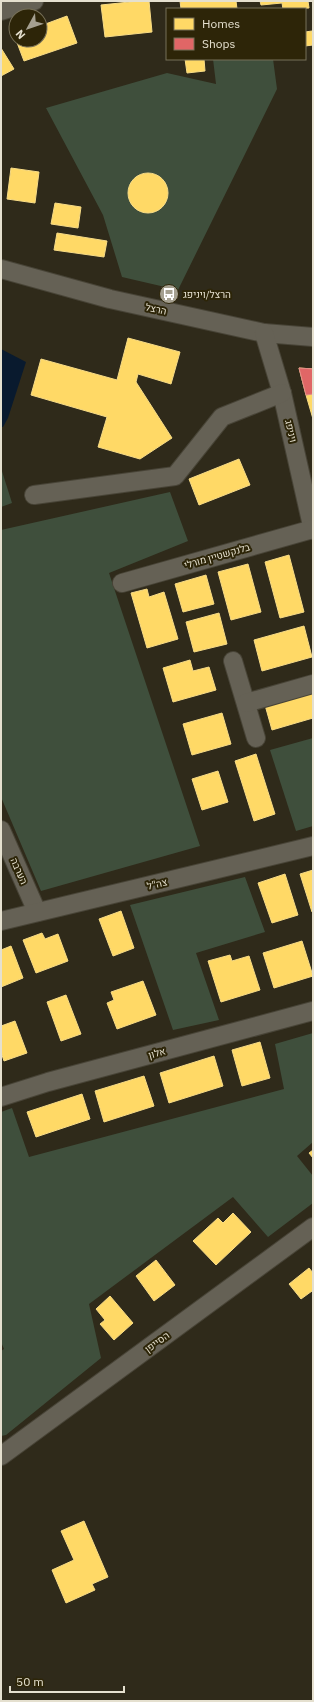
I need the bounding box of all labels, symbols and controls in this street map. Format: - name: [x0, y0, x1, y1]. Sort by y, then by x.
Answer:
- north arrow: [8, 8, 48, 48]
- legend: [166, 8, 306, 60]
- text: Homes: [202, 16, 240, 31]
- text: N: [12, 27, 28, 42]
- text: Shops: [202, 36, 235, 51]
- bus stop icon: הרצל/ויניפג: [158, 283, 180, 305]
- place label: הרצל/ויניפג: [183, 288, 231, 301]
- street label: הרצל: [144, 300, 168, 318]
- street label: ויניפג: [282, 418, 300, 444]
- street label: בלנקשטיין מורלי: [183, 540, 252, 572]
- street label: הערבה: [7, 856, 31, 886]
- street label: צה"ל: [145, 875, 169, 893]
- street label: אלון: [147, 1044, 167, 1062]
- street label: הסייפן: [142, 1329, 172, 1355]
- scale bar: [10, 1668, 124, 1694]
- text: 50 m: [16, 1674, 44, 1689]

